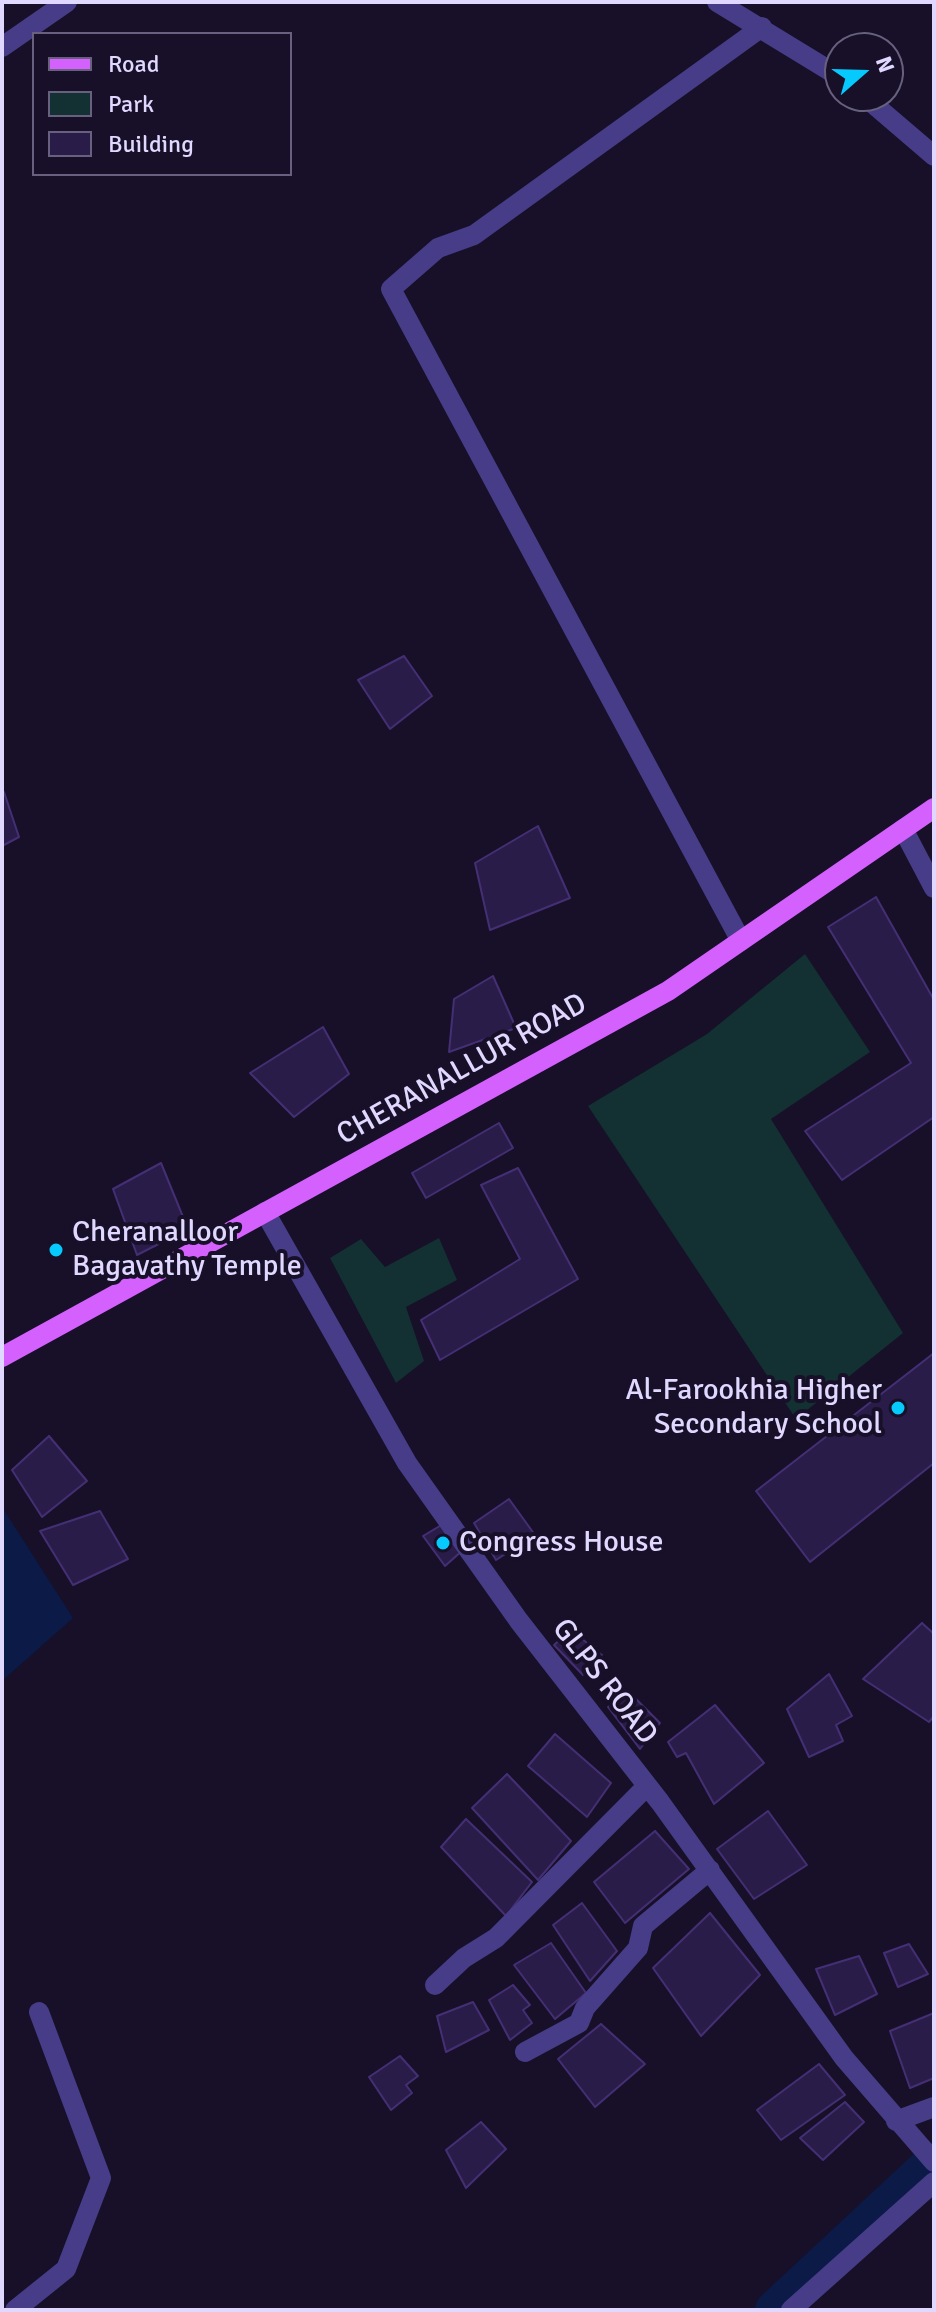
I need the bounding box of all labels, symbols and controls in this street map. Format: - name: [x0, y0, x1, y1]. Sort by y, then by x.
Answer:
- legend: [32, 32, 292, 176]
- north arrow: [824, 32, 904, 112]
- text: Road: [108, 49, 159, 79]
- text: N: [870, 52, 900, 76]
- text: Park: [108, 89, 154, 119]
- text: Building: [108, 129, 194, 159]
- street label: CHERANALLUR ROAD: [331, 986, 593, 1154]
- place label: Cheranalloor Bagavathy Temple: [72, 1215, 302, 1286]
- marker: Cheranalloor Bagavathy Temple: [47, 1241, 65, 1259]
- place label: Al-Farookhia Higher Secondary School: [626, 1373, 882, 1444]
- marker: Al-Farookhia Higher Secondary School: [889, 1399, 907, 1417]
- place label: Congress House: [459, 1525, 663, 1561]
- marker: Congress House: [434, 1534, 452, 1552]
- street label: GLPS ROAD: [544, 1612, 664, 1752]

